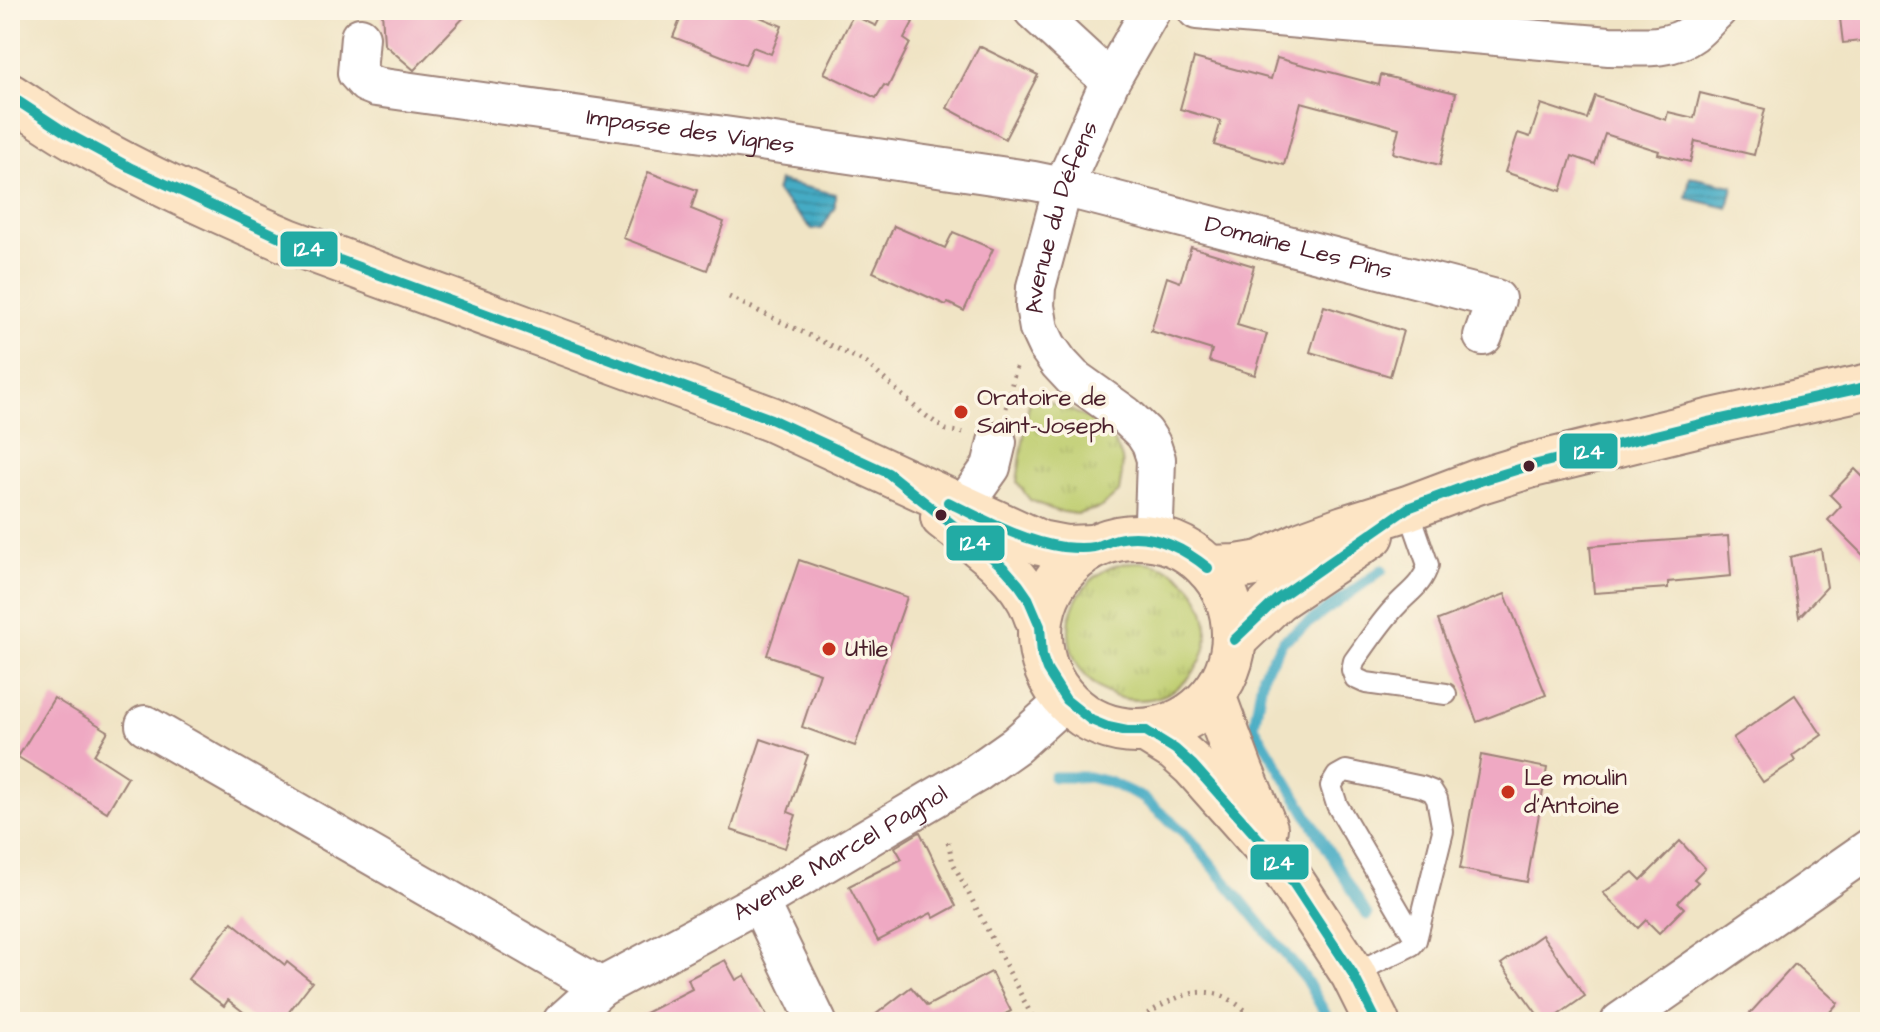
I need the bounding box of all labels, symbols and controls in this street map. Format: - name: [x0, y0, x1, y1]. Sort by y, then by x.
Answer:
- street label: Impasse des Vignes: [584, 100, 797, 163]
- street label: Avenue du Défens: [1017, 116, 1107, 317]
- street label: Domaine Les Pins: [1201, 207, 1396, 288]
- line badge: 124: [279, 230, 339, 268]
- text: 124: [294, 234, 325, 265]
- place label: Oratoire de Saint-Joseph: [977, 381, 1114, 443]
- marker: Oratoire de Saint-Joseph: [952, 403, 970, 421]
- line badge: 124: [1558, 432, 1619, 470]
- text: 124: [1574, 437, 1605, 468]
- unlabelled marker: [1521, 458, 1537, 474]
- unlabelled marker: [933, 507, 949, 523]
- line badge: 124: [945, 524, 1006, 562]
- text: 124: [960, 528, 991, 559]
- place label: Utile: [845, 632, 889, 666]
- marker: Utile: [820, 640, 838, 658]
- place label: Le moulin d'Antoine: [1524, 761, 1627, 823]
- street label: Avenue Marcel Pagnol: [727, 777, 954, 930]
- marker: Le moulin d'Antoine: [1499, 783, 1517, 801]
- line badge: 124: [1249, 843, 1310, 881]
- text: 124: [1264, 848, 1295, 879]

